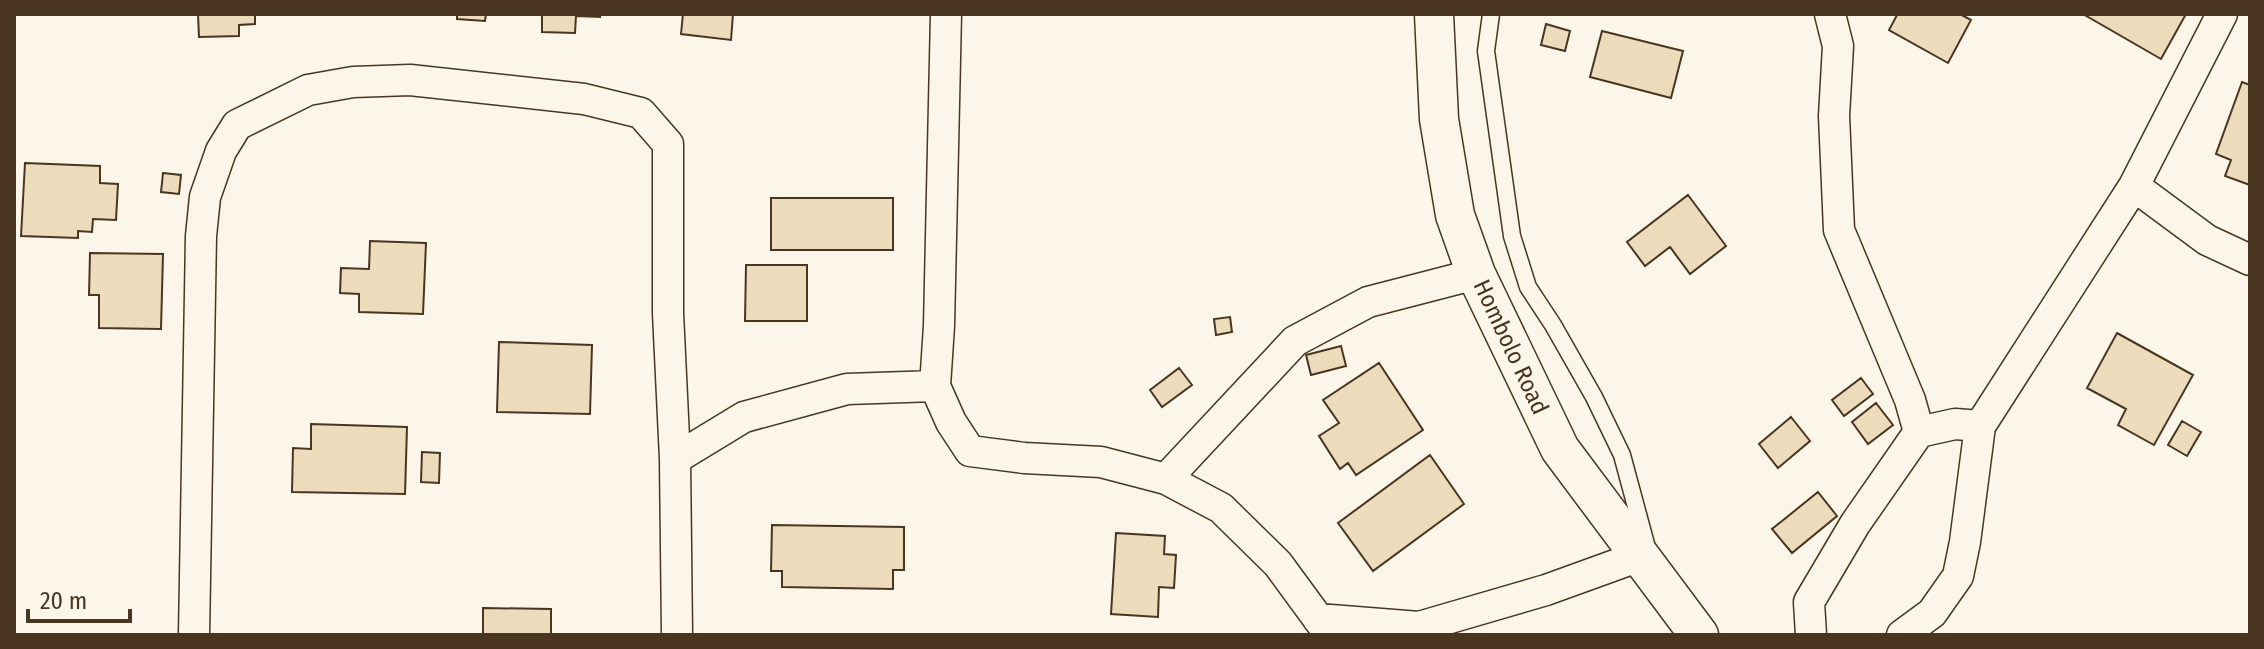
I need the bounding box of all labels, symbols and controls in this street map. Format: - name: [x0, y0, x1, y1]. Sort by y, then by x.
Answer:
- street label: Hombolo Road: [1468, 275, 1554, 419]
- scale bar: [28, 573, 130, 623]
- text: 20 m: [40, 587, 87, 615]

